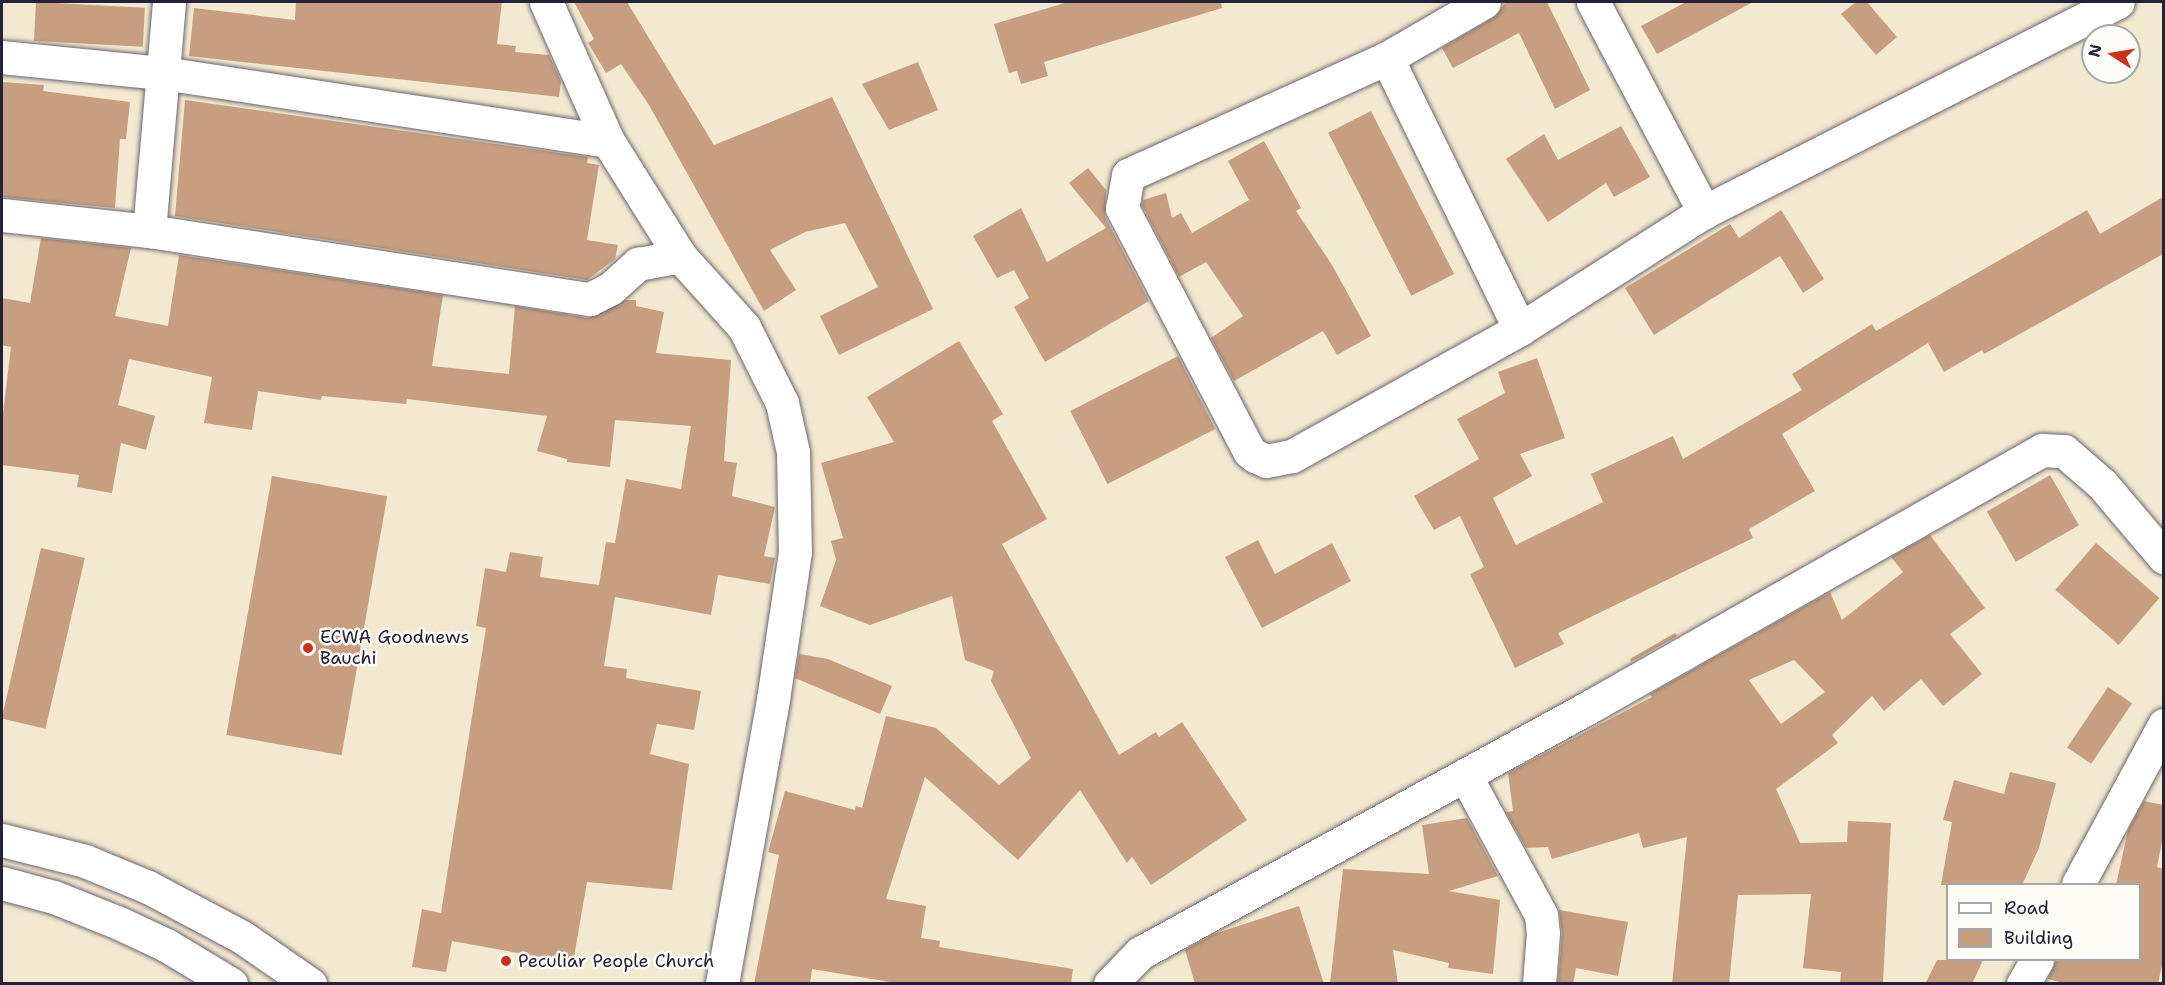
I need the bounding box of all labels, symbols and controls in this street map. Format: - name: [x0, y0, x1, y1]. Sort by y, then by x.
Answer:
- north arrow: [2081, 24, 2141, 84]
- text: N: [2083, 42, 2106, 59]
- place label: ECWA Goodnews Bauchi: [320, 627, 469, 670]
- marker: ECWA Goodnews Bauchi: [301, 641, 315, 655]
- legend: [1946, 883, 2141, 961]
- text: Road: [2004, 896, 2049, 920]
- text: Building: [2004, 926, 2073, 950]
- place label: Peculiar People Church: [518, 950, 714, 972]
- marker: Peculiar People Church: [499, 954, 513, 968]

